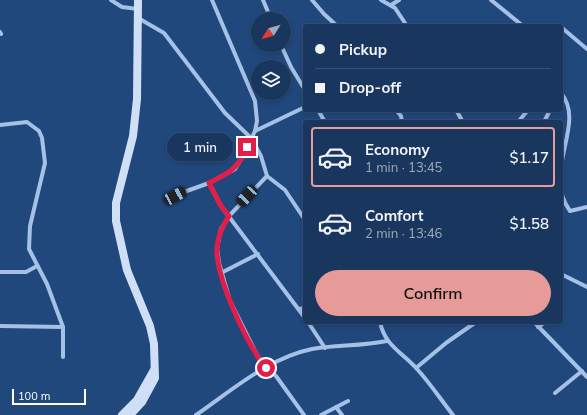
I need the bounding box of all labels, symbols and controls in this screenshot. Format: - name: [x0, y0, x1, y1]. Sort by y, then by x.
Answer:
- north arrow: [251, 12, 291, 52]
- map controls: [251, 12, 291, 100]
- text: Pickup: [339, 40, 387, 59]
- button: layers: [251, 60, 291, 100]
- text: Drop-off: [339, 78, 401, 97]
- callout: 1 min: [167, 133, 233, 161]
- route end: [238, 138, 256, 156]
- text: 1 min: [183, 139, 217, 155]
- icon: car: [317, 139, 353, 175]
- text: Economy: [365, 140, 430, 159]
- text: $1.17: [509, 148, 549, 167]
- text: 1 min · 13:45: [365, 159, 442, 175]
- car: [234, 183, 260, 209]
- car: [162, 185, 188, 207]
- icon: car: [317, 205, 353, 241]
- text: Comfort: [365, 206, 423, 225]
- text: $1.58: [509, 214, 549, 233]
- text: 2 min · 13:46: [365, 225, 442, 241]
- button: Confirm: [315, 270, 551, 316]
- route start: [257, 359, 275, 377]
- scale bar: [12, 387, 86, 406]
- text: 100 m: [18, 389, 50, 403]

